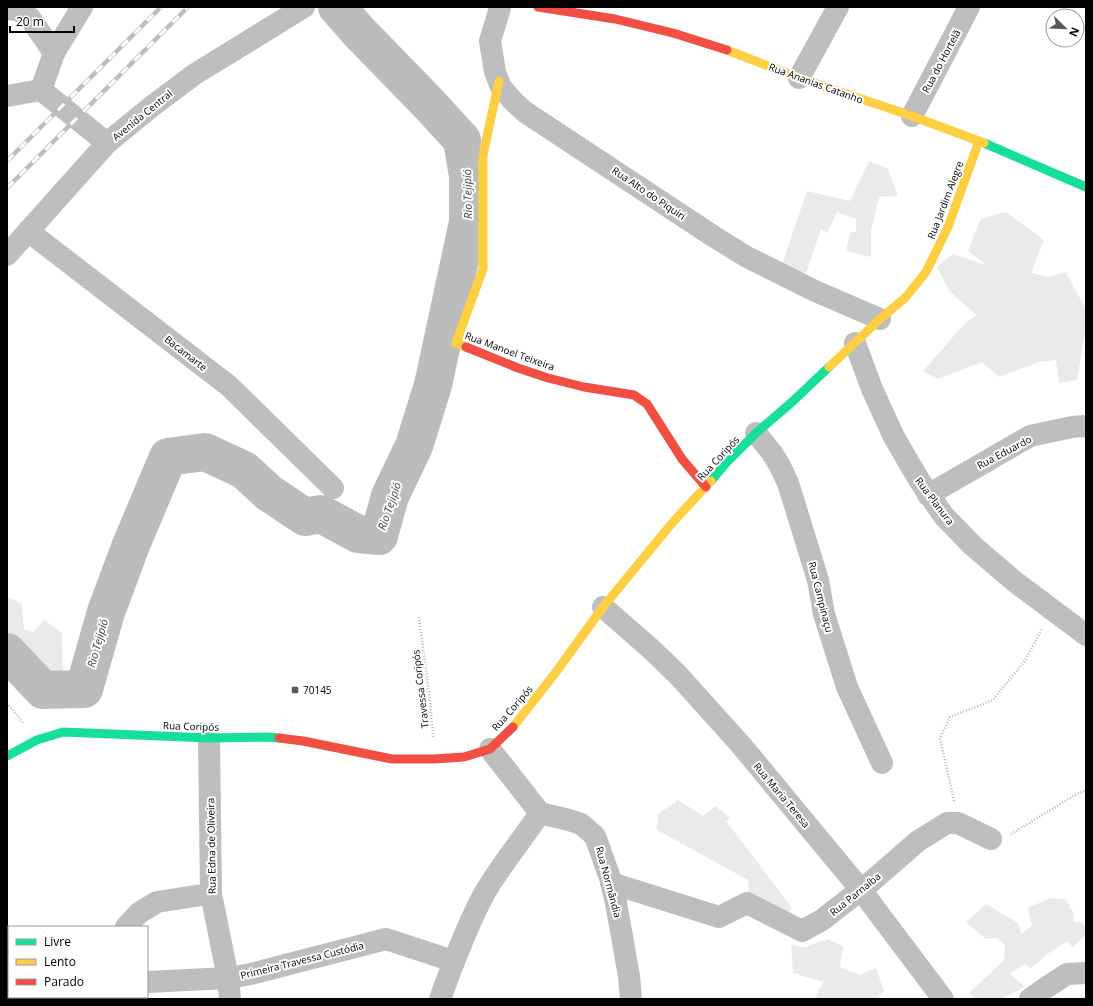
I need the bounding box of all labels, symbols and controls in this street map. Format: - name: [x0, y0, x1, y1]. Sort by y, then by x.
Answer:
- scale bar: [10, 8, 74, 34]
- north arrow: [1045, 8, 1085, 48]
- text: 20 m: [16, 13, 44, 30]
- text: N: [1066, 25, 1083, 39]
- street label: Rua do Hortelã: [918, 27, 964, 95]
- street label: Rua Ananias Catanho: [767, 59, 865, 107]
- street label: Avenida Central: [109, 86, 175, 144]
- street label: Rua Jardim Alegre: [924, 158, 967, 241]
- street label: Rua Alto do Piquiri: [609, 163, 689, 223]
- water label: Rio Tejipió: [459, 169, 475, 219]
- street label: Rua Manoel Teixeira: [463, 328, 557, 374]
- street label: Bacamarte: [162, 332, 210, 374]
- street label: Rua Coripós: [694, 432, 742, 483]
- street label: Rua Eduardo: [974, 432, 1034, 472]
- street label: Rua Planura: [912, 474, 958, 528]
- water label: Rio Tejipió: [374, 480, 404, 532]
- street label: Rua Campinaçu: [805, 560, 837, 634]
- water label: Rio Tejipió: [83, 617, 111, 669]
- street label: Travessa Coripós: [408, 649, 432, 729]
- street label: Rua Coripós: [488, 682, 536, 734]
- place label: 70145: [303, 683, 332, 697]
- marker: 70145: [290, 685, 300, 695]
- street label: Rua Coripós: [163, 718, 220, 734]
- street label: Rua Maria Teresa: [751, 759, 813, 831]
- street label: Rua Edna de Oliveira: [203, 798, 219, 894]
- street label: Rua Normândia: [593, 845, 625, 919]
- street label: Rua Parnaíba: [826, 869, 884, 919]
- legend: [8, 926, 148, 998]
- text: Livre: [44, 933, 71, 950]
- street label: Primeira Travessa Custódia: [239, 938, 365, 982]
- text: Lento: [44, 953, 76, 970]
- text: Parado: [44, 973, 84, 990]

